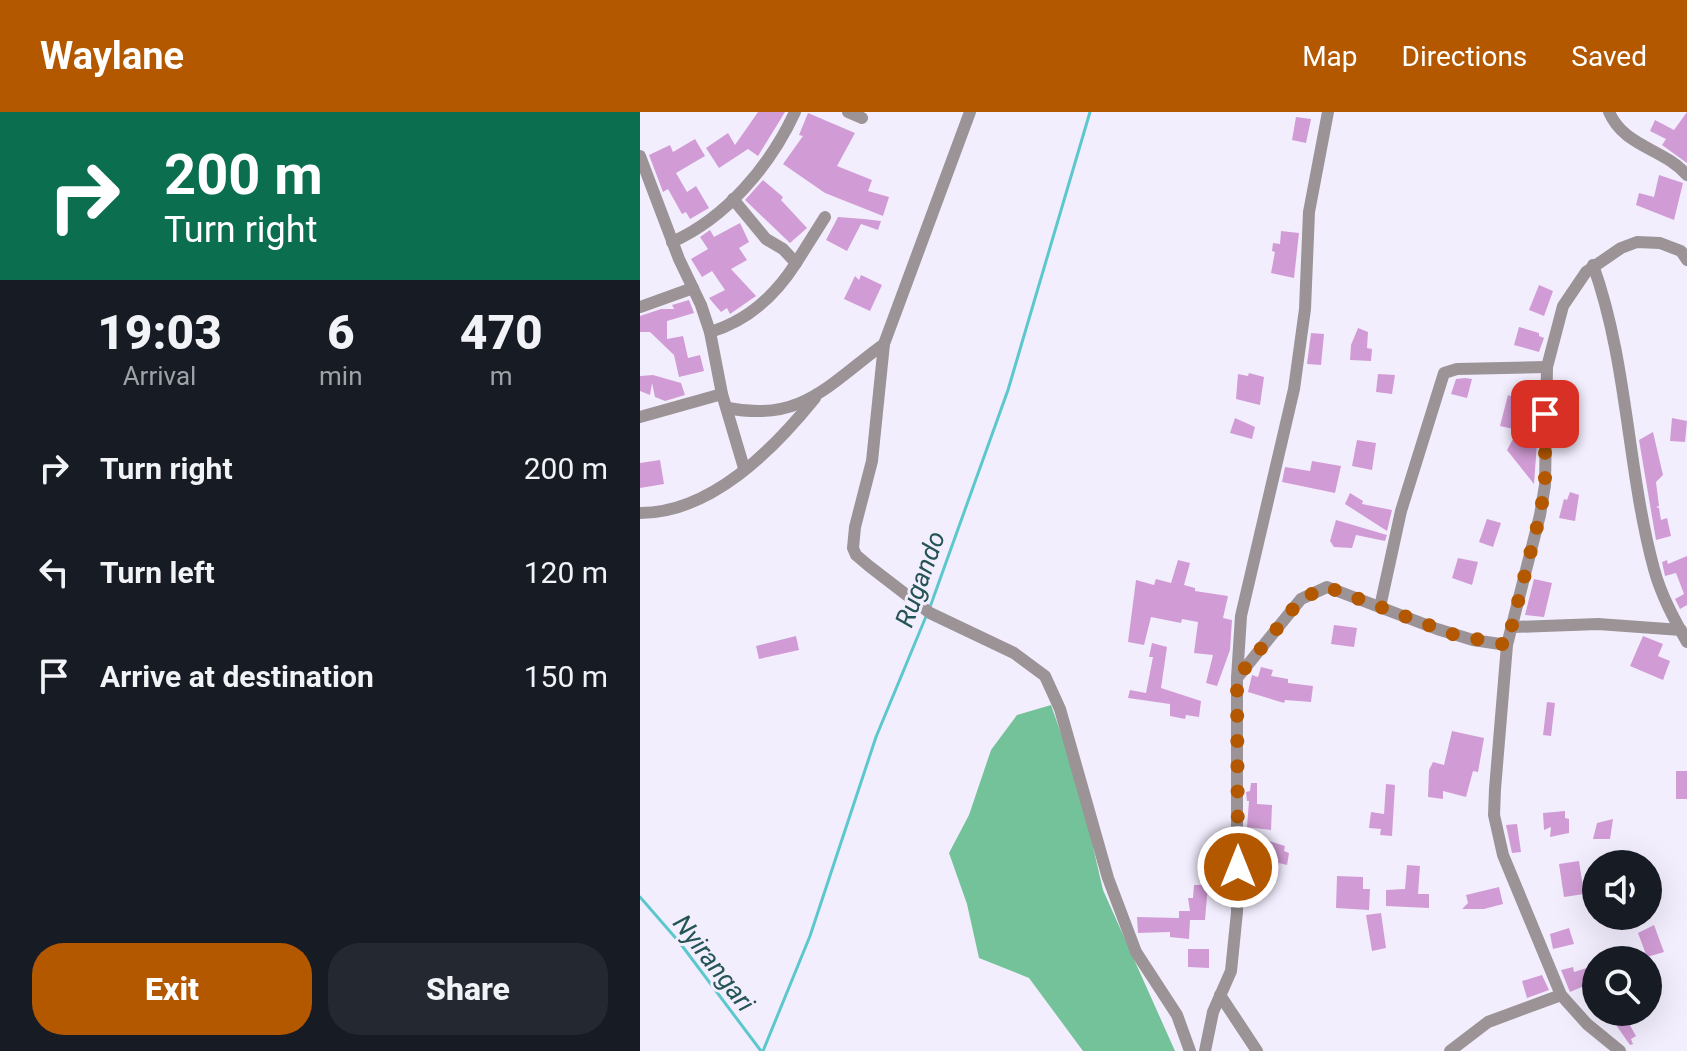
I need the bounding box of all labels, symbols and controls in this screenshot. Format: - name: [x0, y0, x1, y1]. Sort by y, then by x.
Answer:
- text: Waylane: [40, 34, 184, 78]
- text: Map: [1302, 40, 1358, 73]
- text: Directions: [1402, 40, 1527, 73]
- text: Saved: [1571, 40, 1647, 73]
- text: 200 m: [164, 142, 323, 208]
- icon: right: [32, 144, 136, 248]
- text: Turn right: [164, 209, 317, 251]
- text: 19:03: [97, 304, 222, 361]
- text: 6: [327, 304, 355, 361]
- text: 470: [460, 304, 543, 361]
- text: Arrival: [123, 361, 196, 391]
- text: min: [319, 361, 363, 391]
- text: m: [490, 361, 513, 391]
- pin: [1511, 380, 1579, 448]
- icon: arrive: [1523, 392, 1567, 436]
- icon: right: [32, 446, 76, 490]
- text: Turn right: [100, 451, 233, 486]
- text: 200 m: [524, 451, 608, 486]
- water label: Rugando: [889, 527, 951, 631]
- icon: left: [32, 550, 76, 594]
- text: Turn left: [100, 555, 215, 590]
- text: 120 m: [524, 555, 608, 590]
- icon: arrive: [32, 654, 76, 698]
- text: Arrive at destination: [100, 659, 374, 694]
- text: 150 m: [524, 659, 608, 694]
- position arrow: [1196, 825, 1280, 909]
- map controls: [1582, 850, 1662, 1026]
- button: sound: [1582, 850, 1662, 930]
- water label: Nyirangari: [667, 909, 762, 1018]
- button: Exit: [32, 943, 312, 1035]
- button: Share: [328, 943, 608, 1035]
- button: search: [1582, 946, 1662, 1026]

